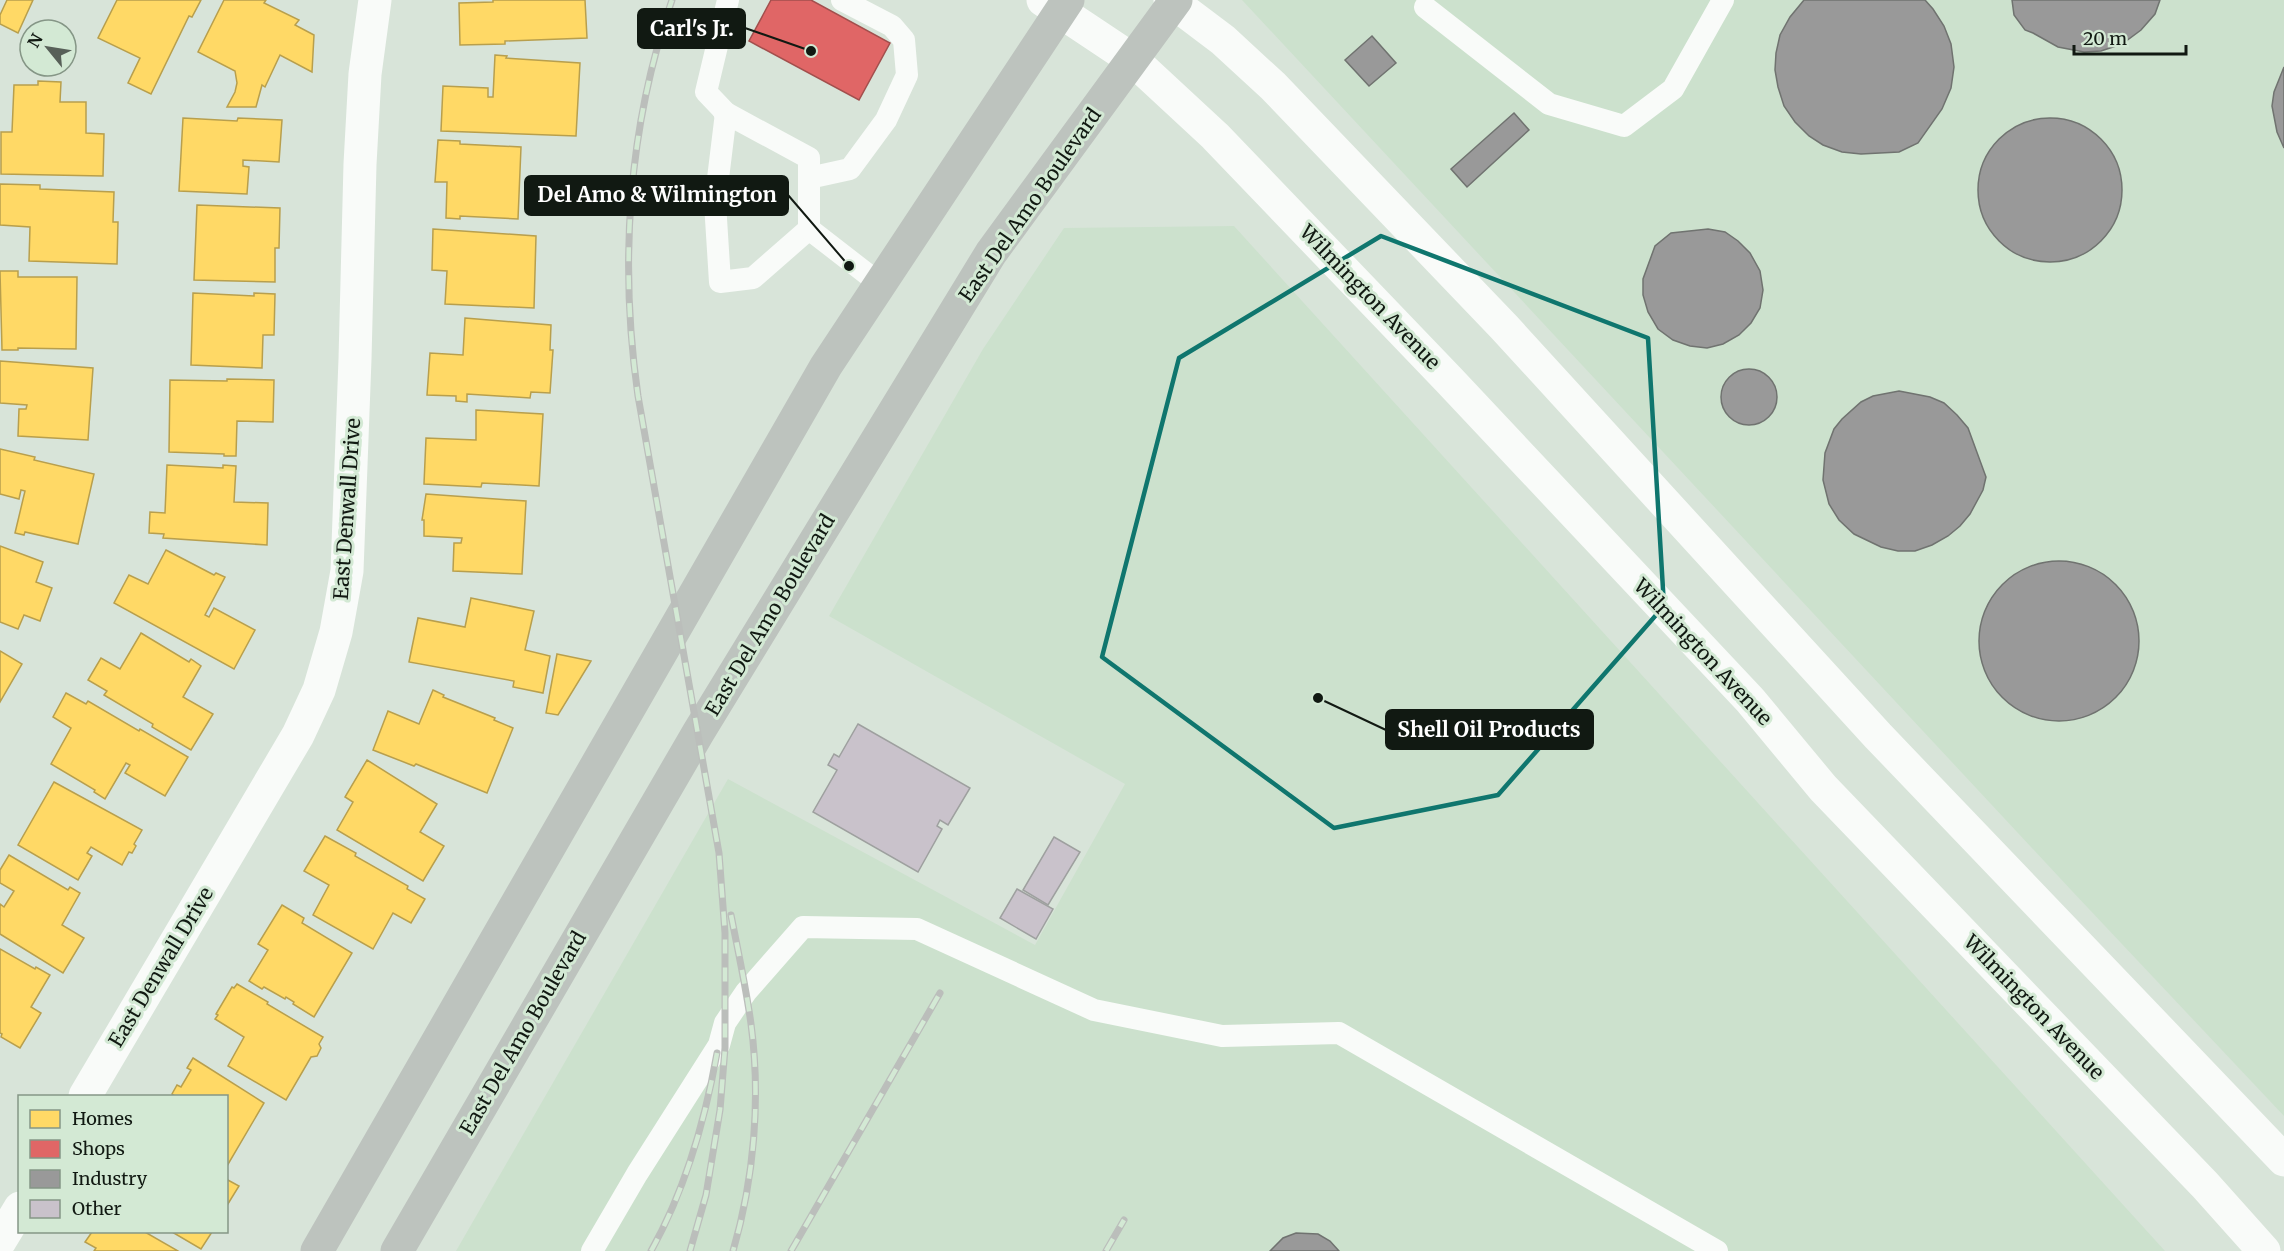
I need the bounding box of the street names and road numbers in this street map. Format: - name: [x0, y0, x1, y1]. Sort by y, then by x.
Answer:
- street label: East Del Amo Boulevard: [953, 103, 1106, 306]
- street label: Wilmington Avenue: [1294, 218, 1446, 374]
- street label: East Denwall Drive: [328, 417, 365, 601]
- street label: East Del Amo Boulevard: [699, 509, 840, 720]
- street label: Wilmington Avenue: [1628, 572, 1778, 730]
- street label: East Denwall Drive: [103, 882, 218, 1051]
- street label: East Del Amo Boulevard: [454, 927, 591, 1139]
- street label: Wilmington Avenue: [1958, 928, 2110, 1084]

